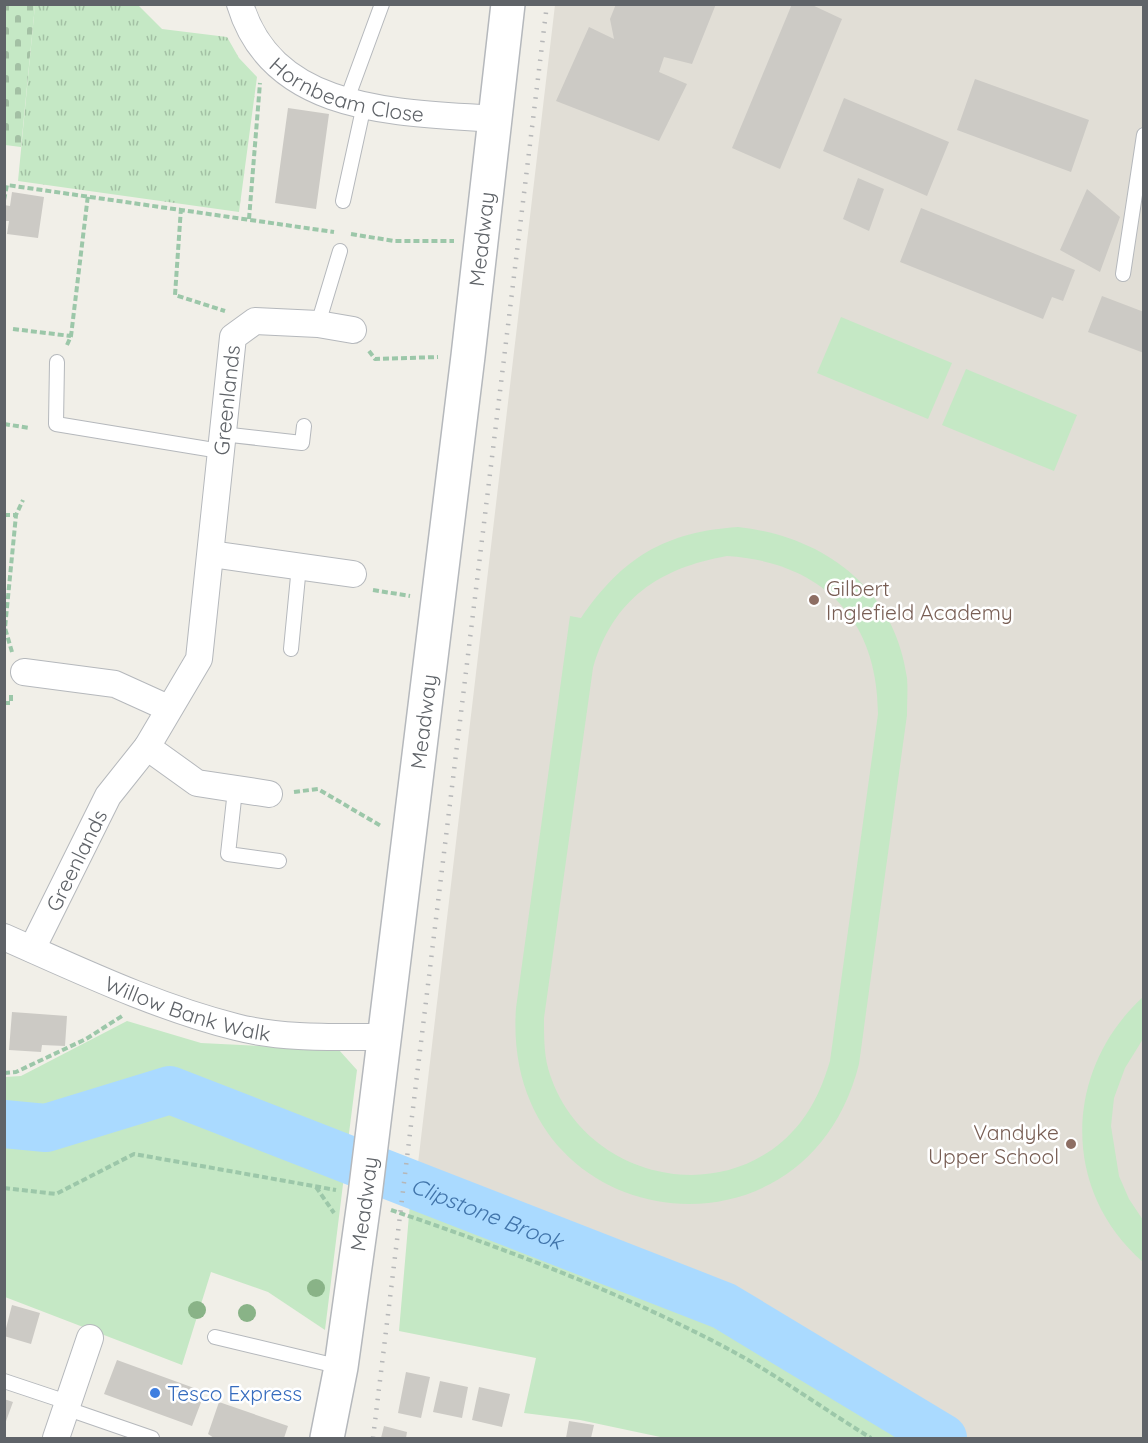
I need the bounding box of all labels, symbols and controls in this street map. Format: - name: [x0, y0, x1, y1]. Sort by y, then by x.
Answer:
- street label: Hornbeam Close: [264, 51, 425, 127]
- street label: Meadway: [463, 190, 500, 288]
- street label: Greenlands: [208, 344, 245, 456]
- place label: Gilbert Inglefield Academy: [826, 575, 1013, 625]
- marker: Gilbert Inglefield Academy: [807, 593, 821, 607]
- street label: Meadway: [404, 673, 442, 770]
- street label: Greenlands: [40, 805, 112, 916]
- street label: Willow Bank Walk: [101, 970, 272, 1046]
- place label: Vandyke Upper School: [928, 1119, 1059, 1169]
- marker: Vandyke Upper School: [1064, 1137, 1078, 1151]
- street label: Meadway: [344, 1155, 383, 1253]
- water label: Clipstone Brook: [407, 1171, 569, 1257]
- place label: Tesco Express: [167, 1380, 302, 1406]
- marker: Tesco Express: [148, 1386, 162, 1400]

